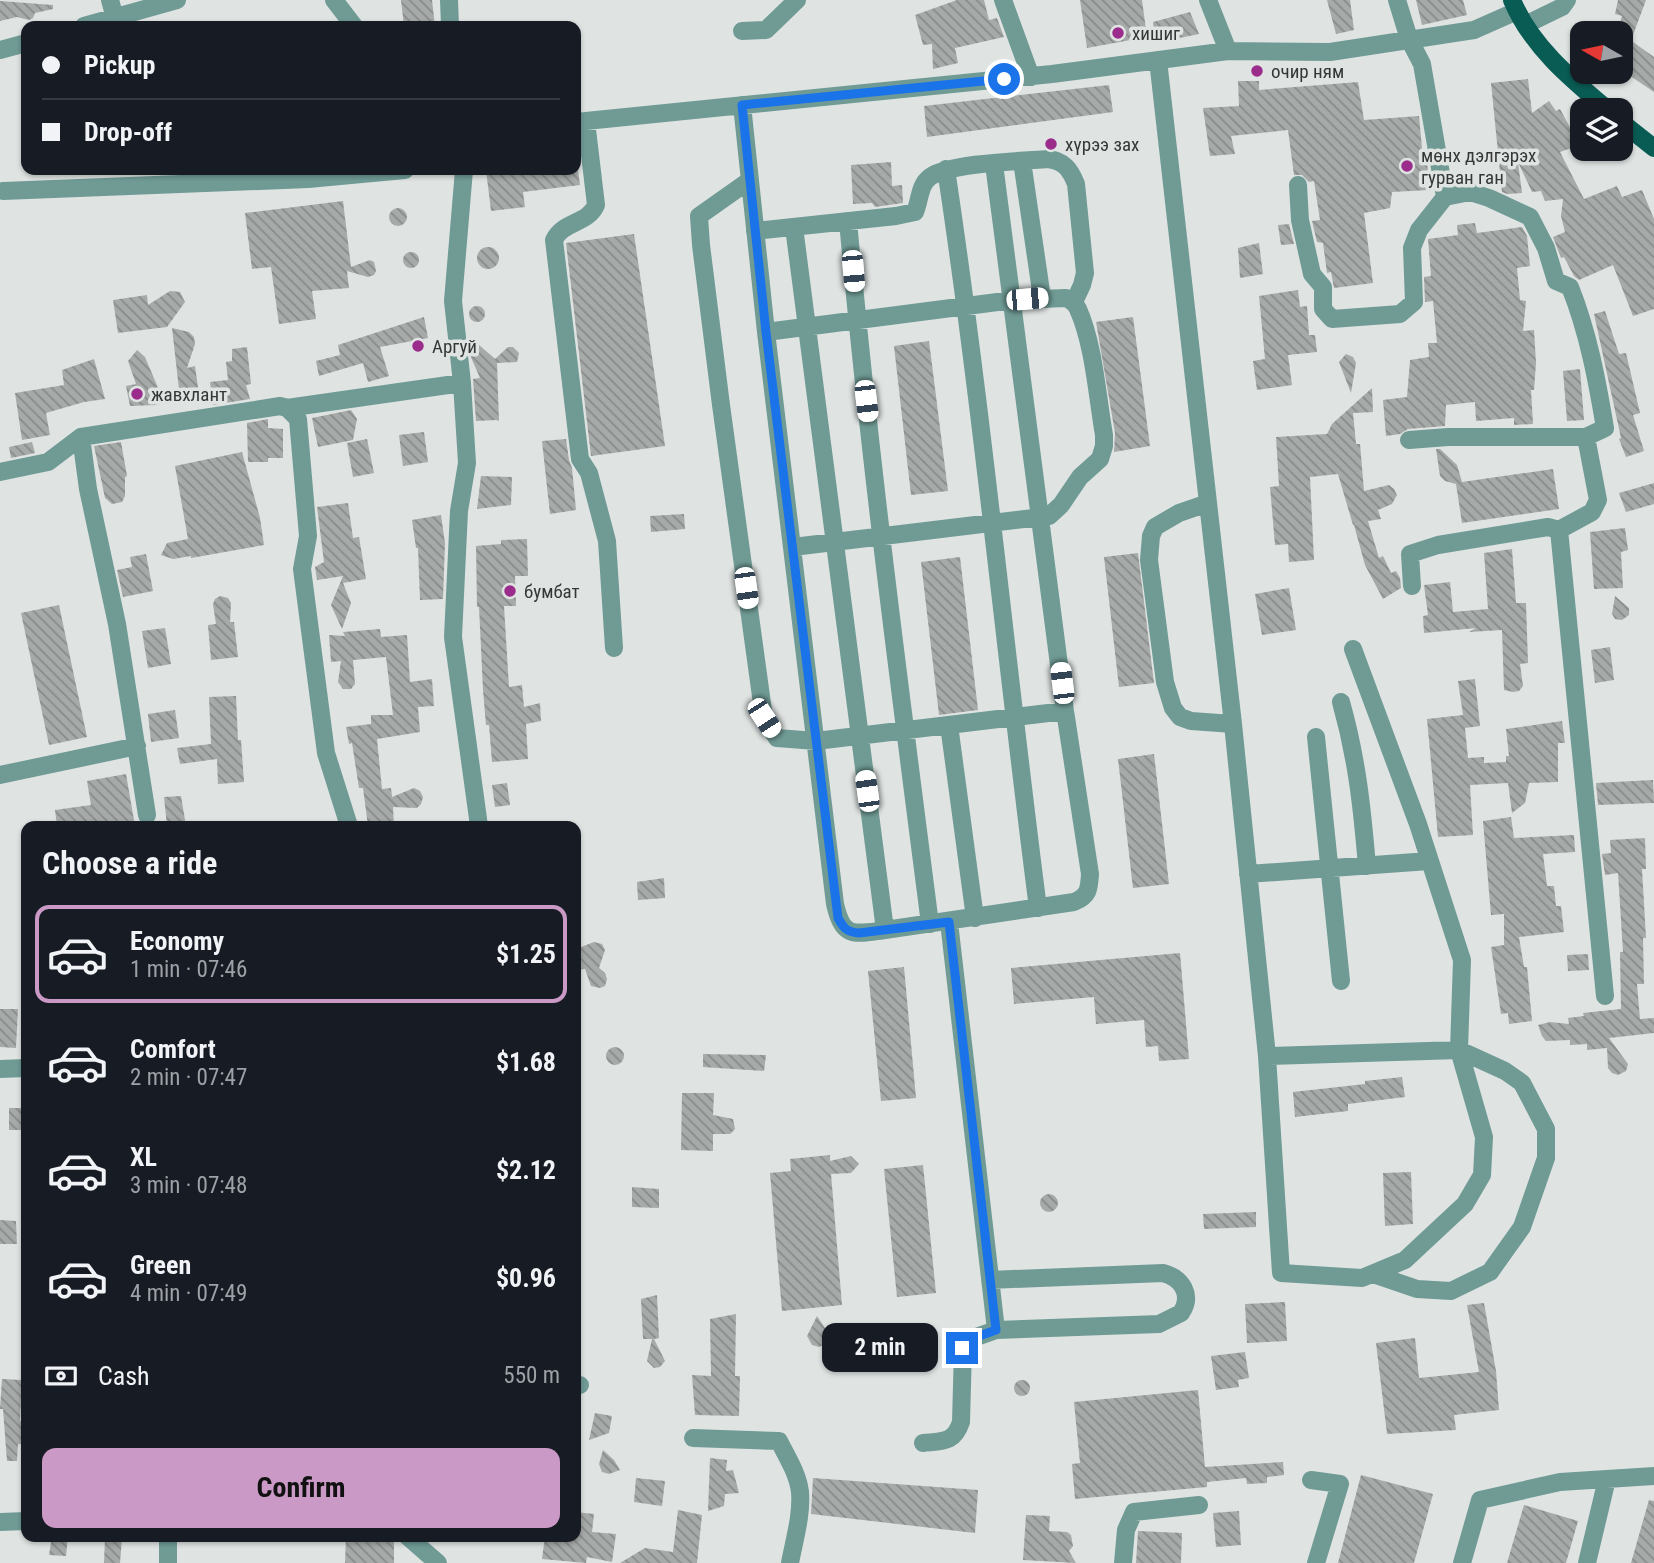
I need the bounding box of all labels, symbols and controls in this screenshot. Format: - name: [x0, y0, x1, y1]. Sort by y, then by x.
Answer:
- north arrow: [1570, 21, 1633, 84]
- map controls: [1570, 21, 1633, 161]
- place label: хишиг: [1132, 22, 1180, 45]
- marker: хишиг: [1110, 25, 1126, 41]
- text: Pickup: [84, 50, 155, 80]
- place label: очир ням: [1271, 60, 1344, 83]
- route start: [988, 63, 1020, 95]
- marker: очир ням: [1249, 63, 1265, 79]
- button: layers: [1570, 98, 1633, 161]
- text: Drop-off: [84, 117, 172, 147]
- place label: хүрээ зах: [1065, 133, 1139, 156]
- marker: хүрээ зах: [1043, 136, 1059, 152]
- place label: мөнх дэлгэрэх гурван ган: [1421, 144, 1536, 189]
- marker: мөнх дэлгэрэх гурван ган: [1399, 158, 1415, 174]
- car: [841, 249, 866, 293]
- car: [1006, 287, 1049, 311]
- place label: Аргуй: [432, 335, 477, 358]
- marker: Аргуй: [410, 338, 426, 354]
- car: [854, 379, 879, 423]
- place label: жавхлант: [151, 383, 227, 406]
- marker: жавхлант: [129, 386, 145, 402]
- car: [733, 566, 760, 610]
- place label: бумбат: [524, 580, 580, 603]
- marker: бумбат: [502, 583, 518, 599]
- car: [1050, 661, 1075, 705]
- car: [744, 695, 785, 741]
- car: [854, 769, 881, 813]
- text: Choose a ride: [42, 844, 217, 882]
- icon: car: [46, 923, 109, 986]
- text: Economy: [130, 926, 224, 956]
- text: $1.25: [496, 939, 556, 969]
- text: 1 min · 07:46: [130, 956, 247, 983]
- icon: car: [46, 1031, 109, 1094]
- text: Comfort: [130, 1034, 216, 1064]
- text: $1.68: [496, 1047, 556, 1077]
- text: 2 min · 07:47: [130, 1064, 247, 1091]
- icon: car: [46, 1139, 109, 1202]
- text: XL: [130, 1142, 157, 1172]
- text: $2.12: [496, 1155, 556, 1185]
- text: 3 min · 07:48: [130, 1172, 247, 1199]
- icon: car: [46, 1247, 109, 1310]
- text: Green: [130, 1250, 191, 1280]
- text: $0.96: [496, 1263, 556, 1293]
- text: 4 min · 07:49: [130, 1280, 247, 1307]
- callout: 2 min: [822, 1324, 937, 1372]
- route end: [946, 1332, 978, 1364]
- text: 2 min: [854, 1334, 906, 1361]
- icon: cash: [42, 1357, 80, 1395]
- text: Cash: [98, 1361, 150, 1391]
- text: 550 m: [503, 1362, 560, 1389]
- button: Confirm: [42, 1448, 560, 1528]

